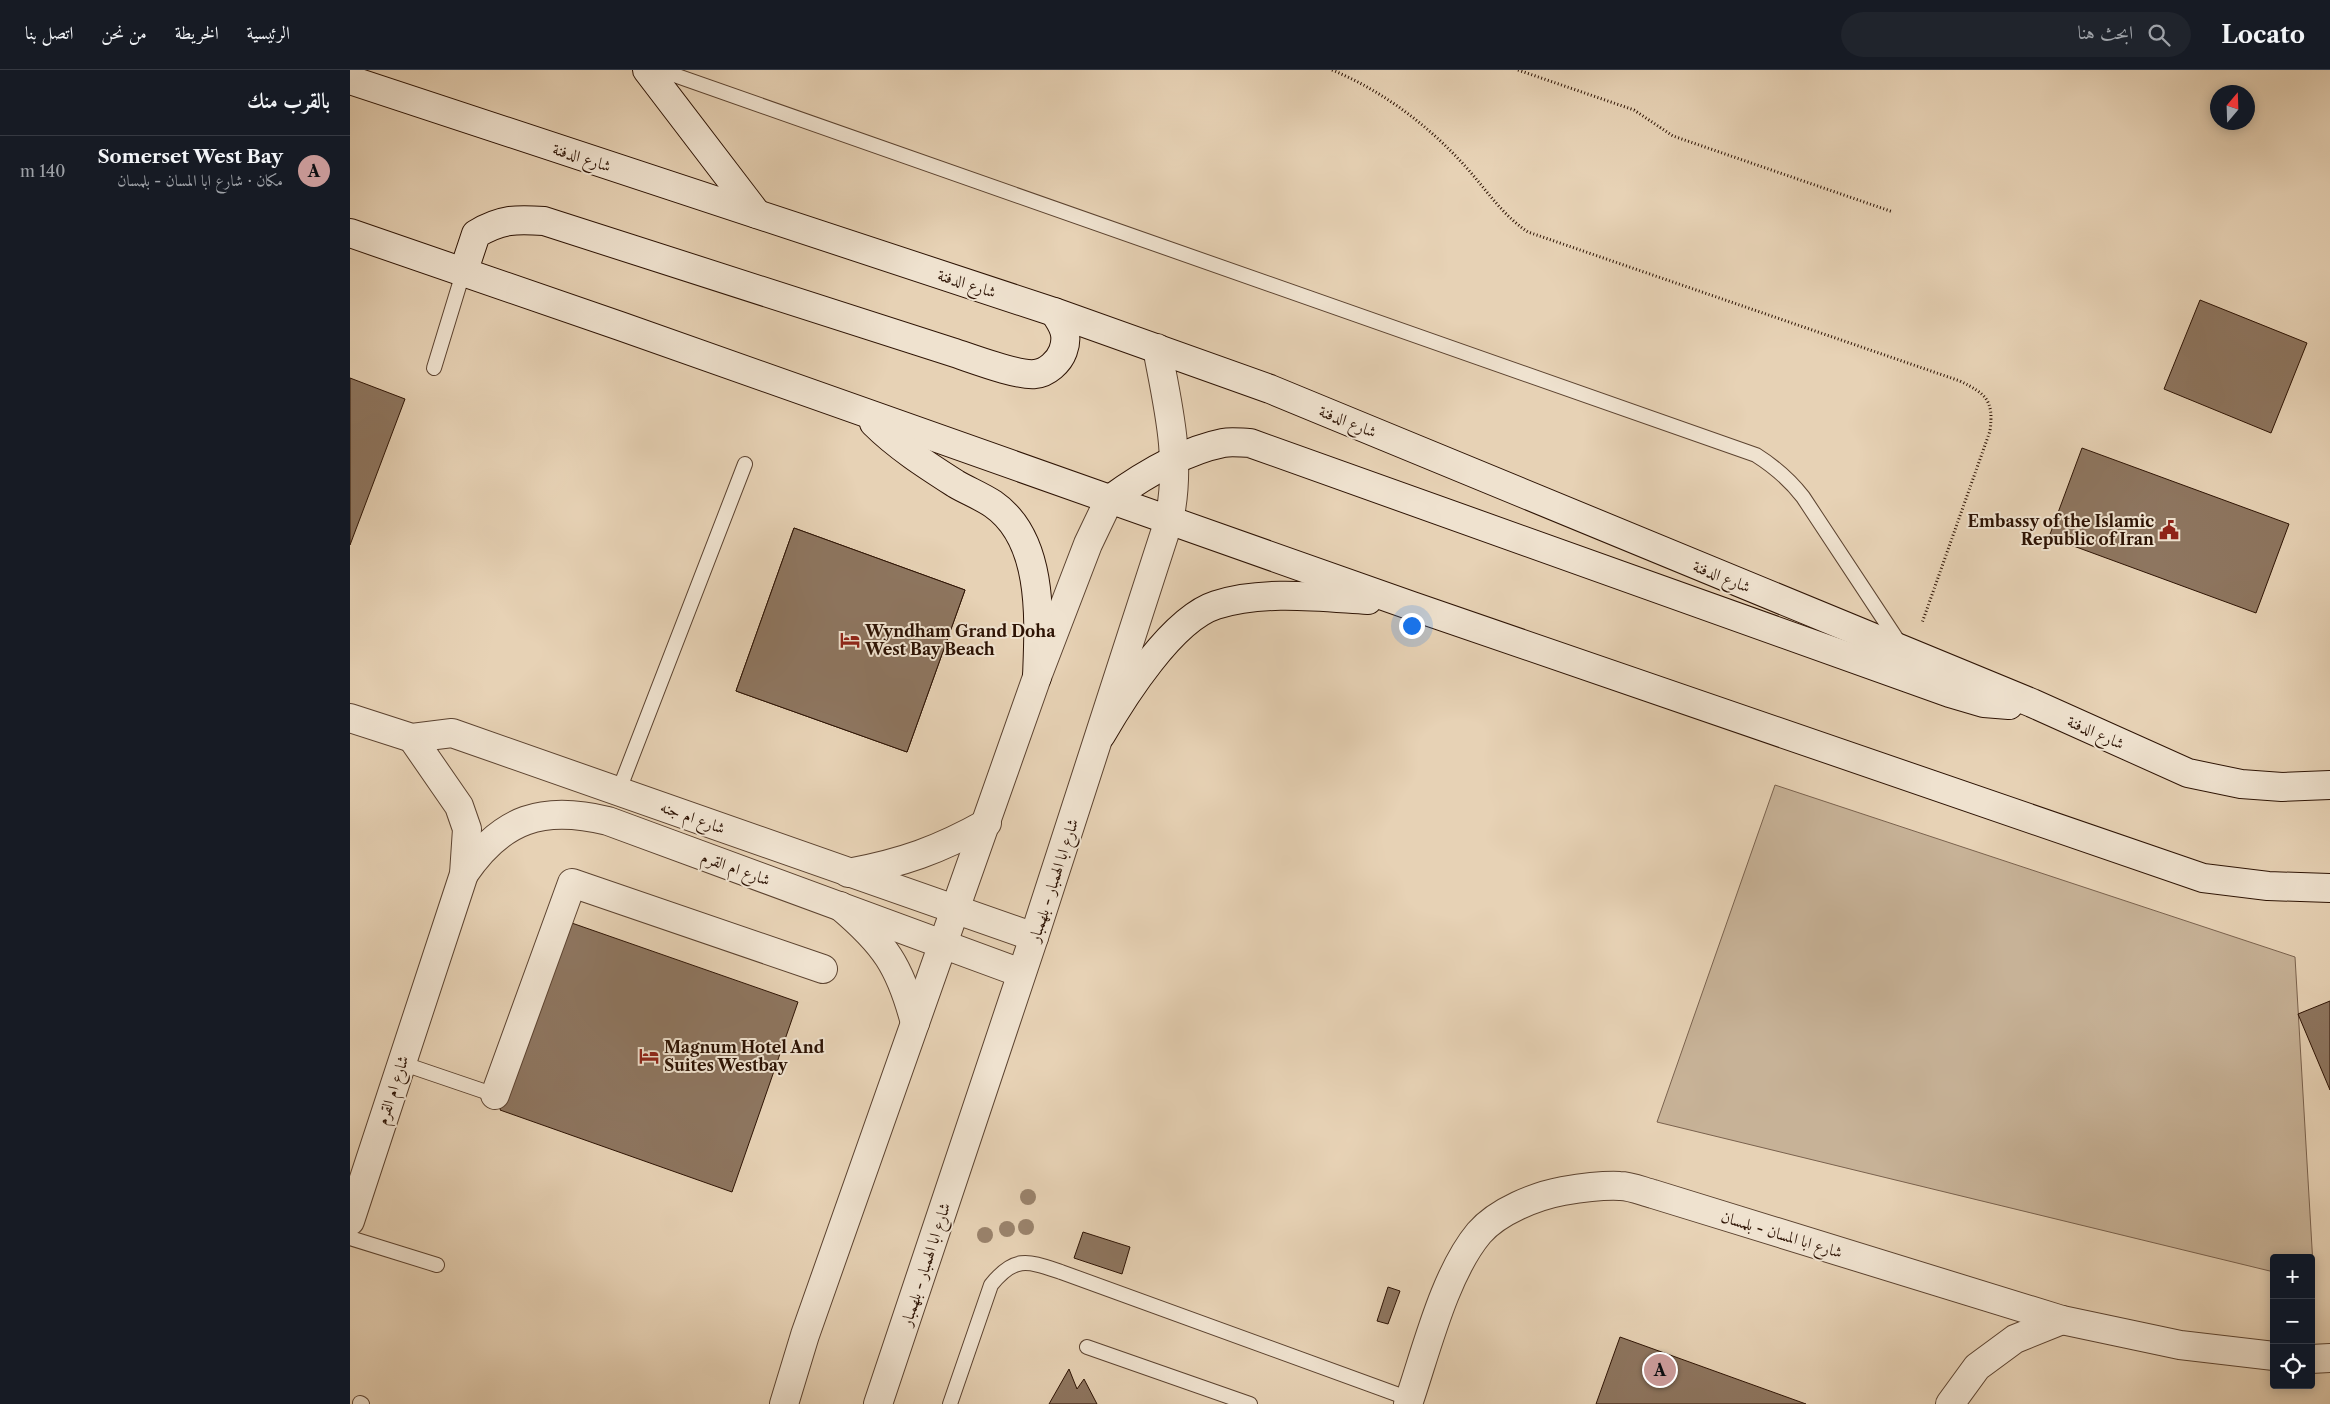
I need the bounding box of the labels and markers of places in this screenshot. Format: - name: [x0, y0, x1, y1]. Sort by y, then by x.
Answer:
- place label: Embassy of the Islamic Republic of Iran: [1967, 511, 2154, 549]
- public building icon: Embassy of the Islamic Republic of Iran: [2158, 519, 2180, 541]
- place label: Wyndham Grand Doha West Bay Beach: [864, 621, 1056, 659]
- hotel icon: Wyndham Grand Doha West Bay Beach: [839, 629, 861, 651]
- place label: Magnum Hotel And Suites Westbay: [664, 1037, 825, 1075]
- hotel icon: Magnum Hotel And Suites Westbay: [638, 1045, 660, 1067]
- pin: A: [1644, 1351, 1676, 1389]

